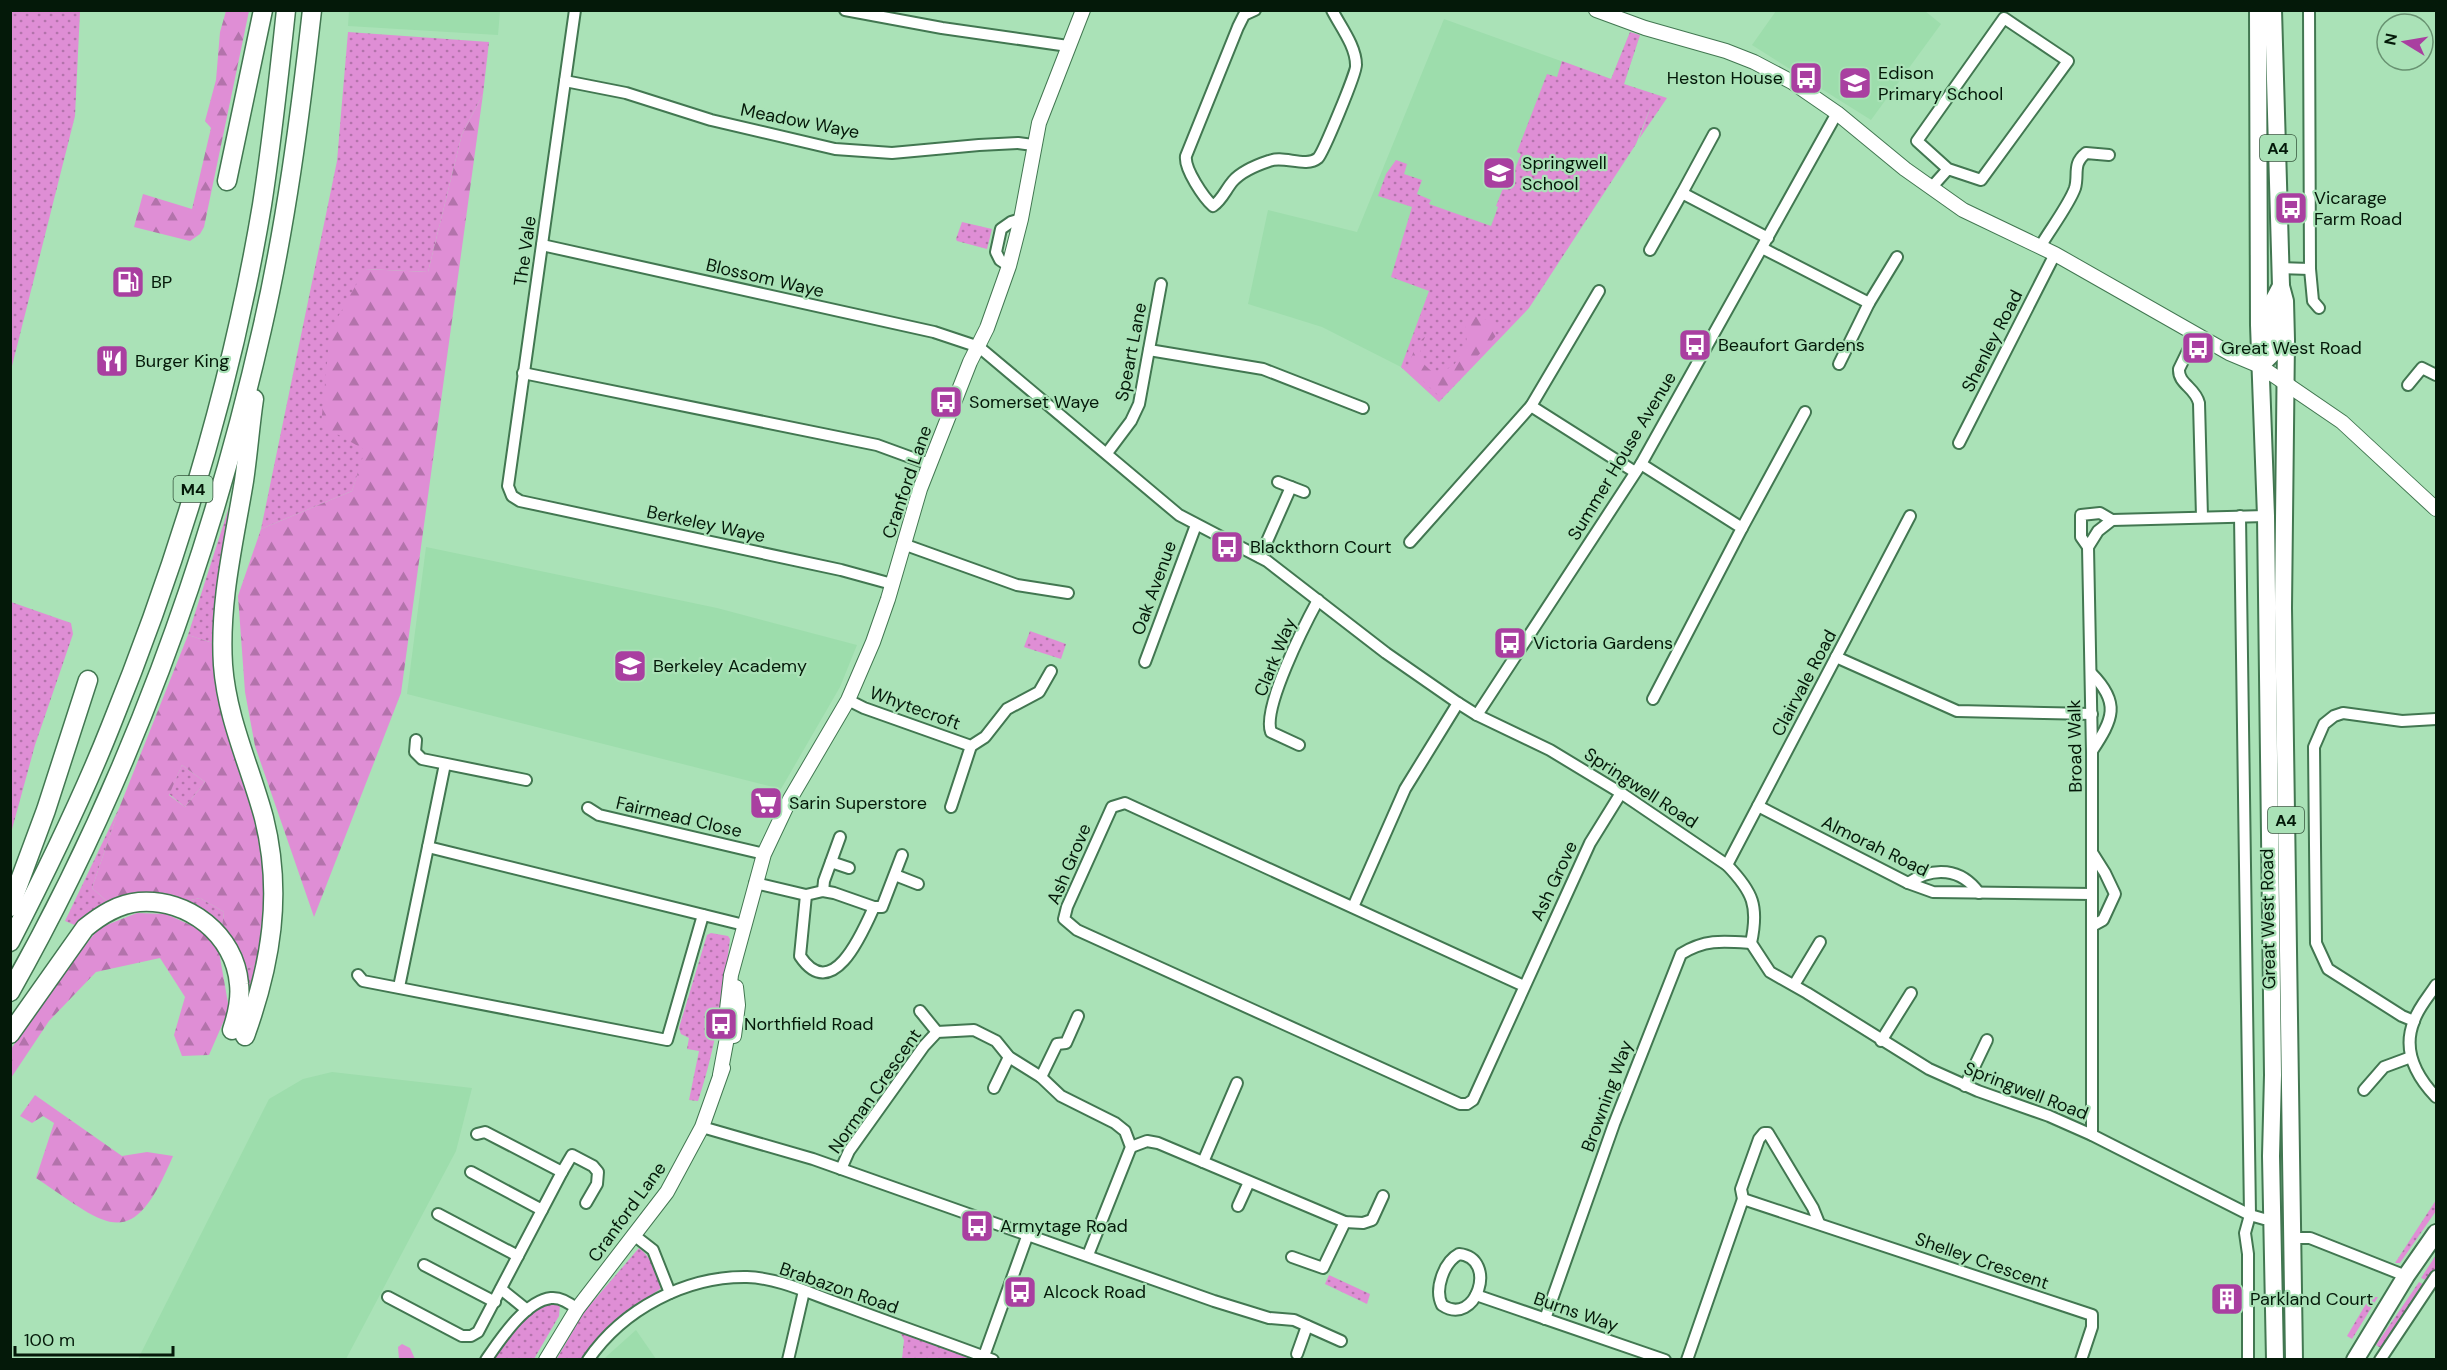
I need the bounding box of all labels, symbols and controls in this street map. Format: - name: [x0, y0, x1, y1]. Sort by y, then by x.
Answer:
- north arrow: [2375, 12, 2435, 72]
- text: N: [2379, 32, 2402, 47]
- bus stop icon: Heston House: [1788, 60, 1824, 96]
- place label: Edison Primary School: [1878, 61, 2003, 106]
- school or university icon: Edison Primary School: [1837, 65, 1873, 101]
- place label: Heston House: [1667, 66, 1783, 90]
- street label: Meadow Waye: [738, 98, 862, 144]
- road number: A4: [2260, 135, 2296, 161]
- place label: Springwell School: [1522, 151, 1607, 196]
- school or university icon: Springwell School: [1481, 155, 1517, 191]
- place label: Vicarage Farm Road: [2314, 186, 2402, 231]
- bus stop icon: Vicarage Farm Road: [2273, 190, 2309, 226]
- street label: The Vale: [508, 214, 542, 288]
- street label: Blossom Waye: [704, 253, 826, 303]
- fuel station icon: BP: [110, 264, 146, 300]
- place label: BP: [151, 270, 172, 294]
- street label: Shenley Road: [1956, 286, 2028, 396]
- street label: Speart Lane: [1110, 301, 1152, 403]
- bus stop icon: Beaufort Gardens: [1677, 327, 1713, 363]
- bus stop icon: Great West Road: [2180, 330, 2216, 366]
- place label: Beaufort Gardens: [1718, 333, 1865, 357]
- place label: Great West Road: [2221, 336, 2362, 360]
- restaurant icon: Burger King: [94, 343, 130, 379]
- place label: Burger King: [135, 349, 229, 373]
- street label: Summer House Avenue: [1562, 367, 1682, 545]
- bus stop icon: Somerset Waye: [928, 384, 964, 420]
- place label: Somerset Waye: [969, 390, 1099, 414]
- street label: Cranford Lane: [876, 422, 938, 542]
- road number: M4: [174, 476, 212, 502]
- street label: Berkeley Waye: [645, 500, 767, 548]
- bus stop icon: Blackthorn Court: [1209, 529, 1245, 565]
- place label: Blackthorn Court: [1250, 535, 1392, 559]
- street label: Oak Avenue: [1126, 537, 1182, 639]
- street label: Clark Way: [1248, 614, 1302, 700]
- bus stop icon: Victoria Gardens: [1492, 625, 1528, 661]
- street label: Clairvale Road: [1766, 626, 1842, 740]
- place label: Victoria Gardens: [1533, 631, 1673, 655]
- school or university icon: Berkeley Academy: [612, 648, 648, 684]
- place label: Berkeley Academy: [653, 654, 807, 678]
- street label: Whytecroft: [866, 680, 964, 736]
- street label: Broad Walk: [2062, 699, 2088, 793]
- street label: Springwell Road: [1579, 742, 1703, 834]
- supermarket icon: Sarin Superstore: [748, 785, 784, 821]
- street label: Fairmead Close: [614, 791, 744, 843]
- place label: Sarin Superstore: [789, 791, 927, 815]
- road number: A4: [2268, 807, 2304, 833]
- street label: Almorah Road: [1818, 810, 1932, 882]
- street label: Ash Grove: [1041, 820, 1097, 908]
- street label: Ash Grove: [1525, 837, 1583, 925]
- street label: Great West Road: [2255, 848, 2281, 990]
- bus stop icon: Northfield Road: [703, 1006, 739, 1042]
- place label: Northfield Road: [744, 1012, 874, 1036]
- street label: Norman Crescent: [823, 1024, 927, 1158]
- street label: Browning Way: [1576, 1037, 1638, 1155]
- street label: Springwell Road: [1960, 1056, 2092, 1126]
- street label: Cranford Lane: [583, 1157, 671, 1267]
- bus stop icon: Armytage Road: [959, 1208, 995, 1244]
- place label: Armytage Road: [1000, 1214, 1128, 1238]
- street label: Shelley Crescent: [1912, 1227, 2052, 1295]
- street label: Brabazon Road: [776, 1256, 902, 1320]
- bus stop icon: Alcock Road: [1002, 1274, 1038, 1310]
- place label: Alcock Road: [1043, 1280, 1146, 1304]
- building icon: Parkland Court: [2209, 1281, 2245, 1317]
- street label: Burns Way: [1530, 1286, 1622, 1338]
- place label: Parkland Court: [2250, 1287, 2373, 1311]
- scale bar: [15, 1319, 172, 1357]
- text: 100 m: [24, 1328, 75, 1352]

